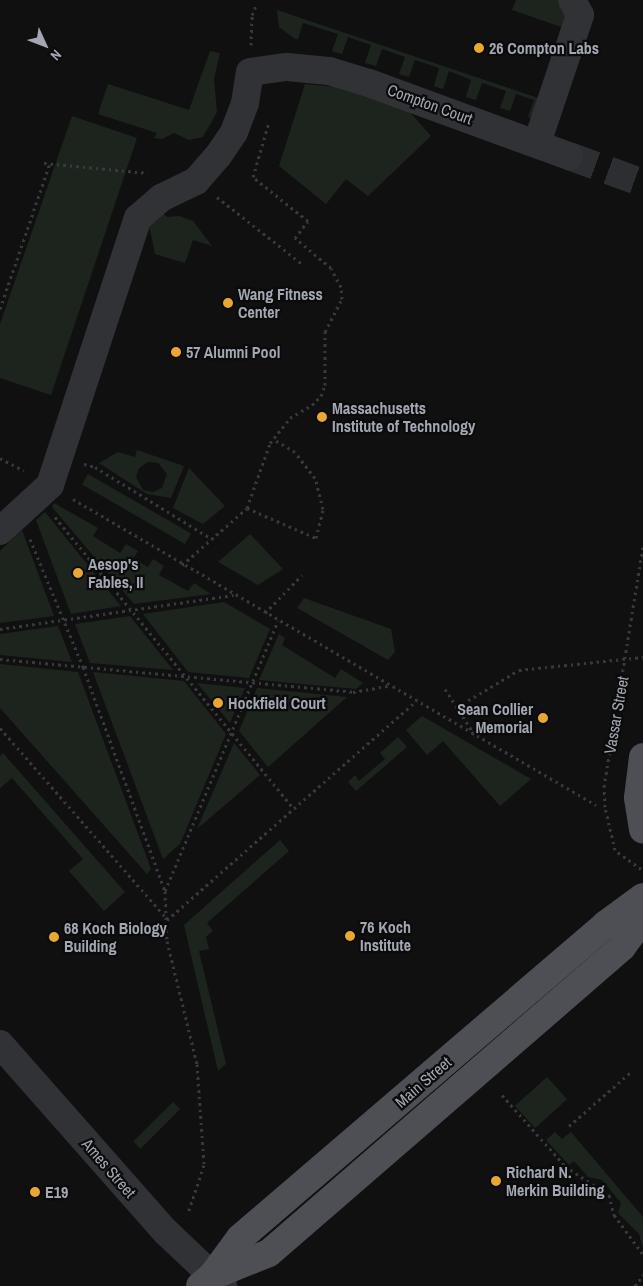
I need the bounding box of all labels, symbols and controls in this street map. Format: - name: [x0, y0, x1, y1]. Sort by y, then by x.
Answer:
- north arrow: [20, 20, 70, 70]
- place label: 26 Compton Labs: [489, 38, 599, 58]
- marker: 26 Compton Labs: [473, 42, 485, 54]
- text: N: [47, 46, 65, 64]
- street label: Compton Court: [385, 80, 475, 128]
- place label: Wang Fitness Center: [238, 284, 323, 322]
- marker: Wang Fitness Center: [222, 297, 234, 309]
- place label: 57 Alumni Pool: [186, 342, 281, 362]
- marker: 57 Alumni Pool: [170, 346, 182, 358]
- place label: Massachusetts Institute of Technology: [332, 398, 475, 436]
- marker: Massachusetts Institute of Technology: [316, 411, 328, 423]
- place label: Aesop's Fables, II: [88, 554, 144, 592]
- marker: Aesop's Fables, II: [72, 567, 84, 579]
- street label: Vassar Street: [600, 675, 632, 755]
- place label: Hockfield Court: [228, 693, 326, 713]
- marker: Hockfield Court: [212, 697, 224, 709]
- place label: Sean Collier Memorial: [457, 699, 533, 737]
- marker: Sean Collier Memorial: [537, 712, 549, 724]
- place label: 76 Koch Institute: [360, 917, 411, 955]
- place label: 68 Koch Biology Building: [64, 918, 167, 956]
- marker: 76 Koch Institute: [344, 930, 356, 942]
- marker: 68 Koch Biology Building: [48, 931, 60, 943]
- street label: Main Street: [391, 1053, 455, 1111]
- street label: Ames Street: [78, 1134, 140, 1202]
- place label: Richard N. Merkin Building: [506, 1162, 604, 1200]
- marker: Richard N. Merkin Building: [490, 1175, 502, 1187]
- place label: E19: [45, 1182, 68, 1202]
- marker: E19: [29, 1186, 41, 1198]

